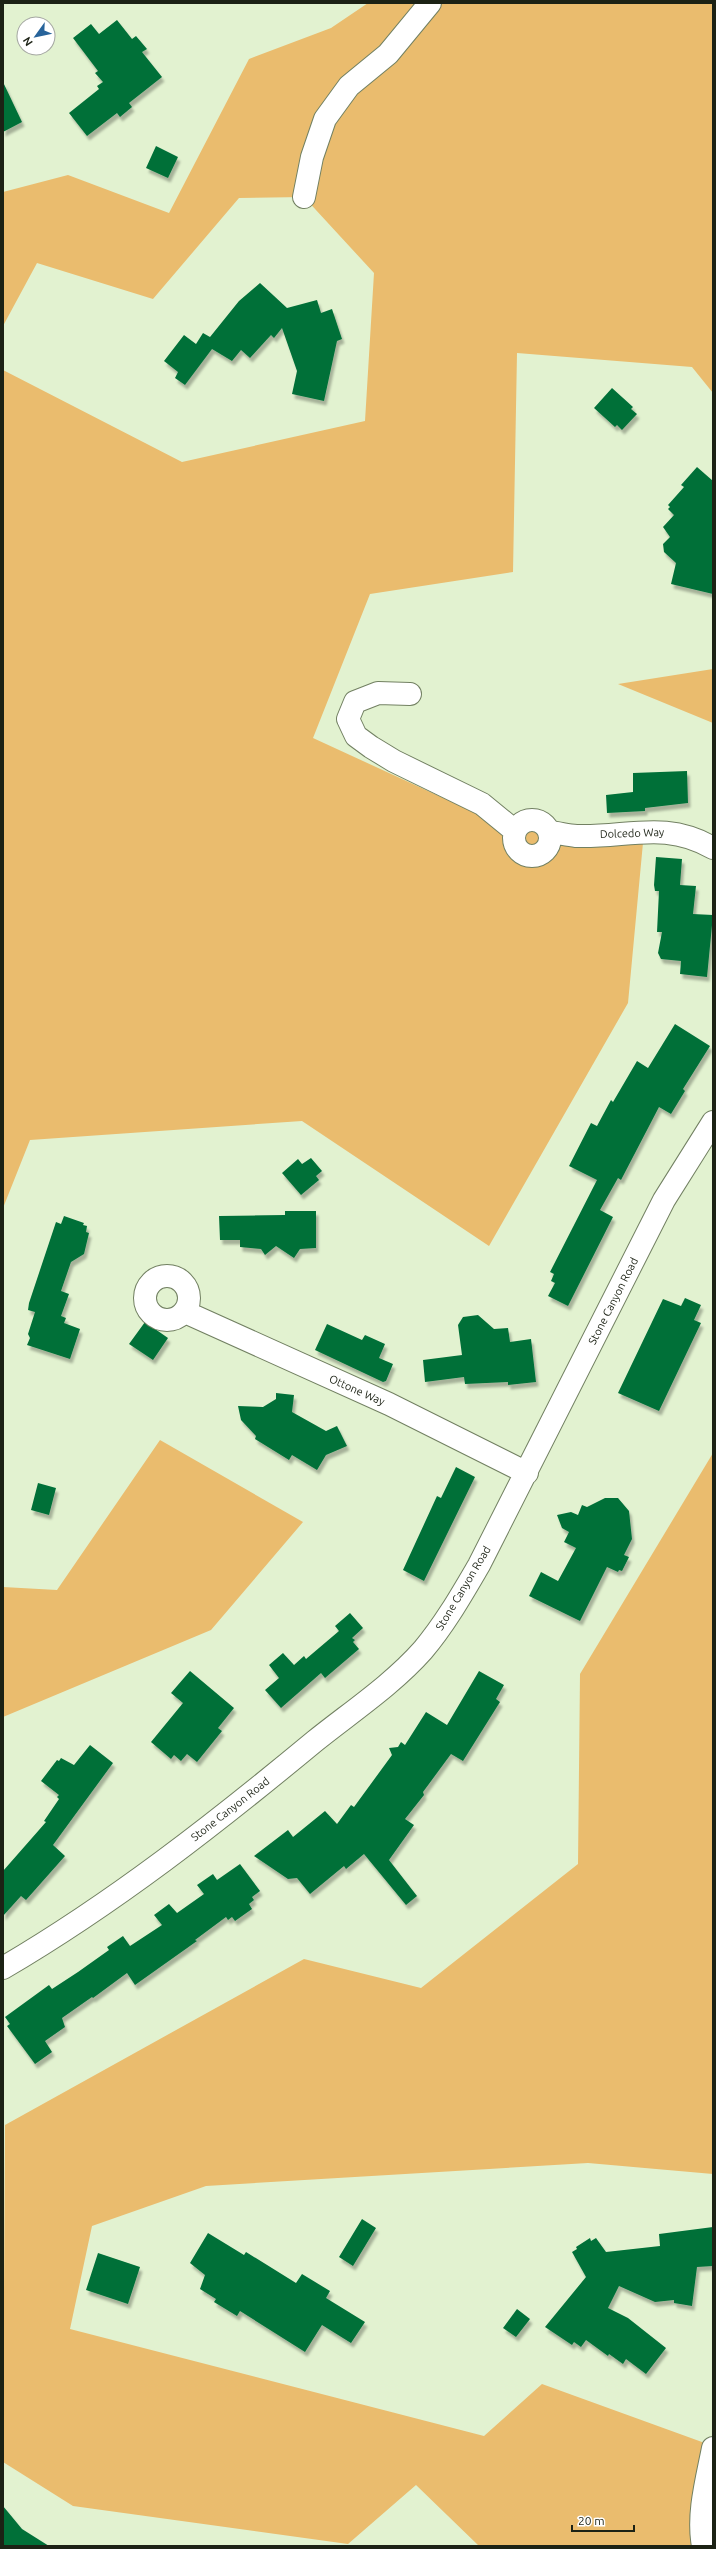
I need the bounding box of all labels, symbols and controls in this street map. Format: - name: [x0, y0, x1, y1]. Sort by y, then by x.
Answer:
- north arrow: [16, 16, 56, 56]
- text: N: [20, 35, 35, 48]
- street label: Dolcedo Way: [600, 826, 665, 840]
- street label: Stone Canyon Road: [586, 1256, 640, 1346]
- street label: Ottone Way: [327, 1372, 387, 1408]
- street label: Stone Canyon Road: [433, 1544, 493, 1632]
- street label: Stone Canyon Road: [189, 1775, 271, 1843]
- scale bar: [572, 2507, 634, 2533]
- text: 20 m: [578, 2514, 605, 2527]

